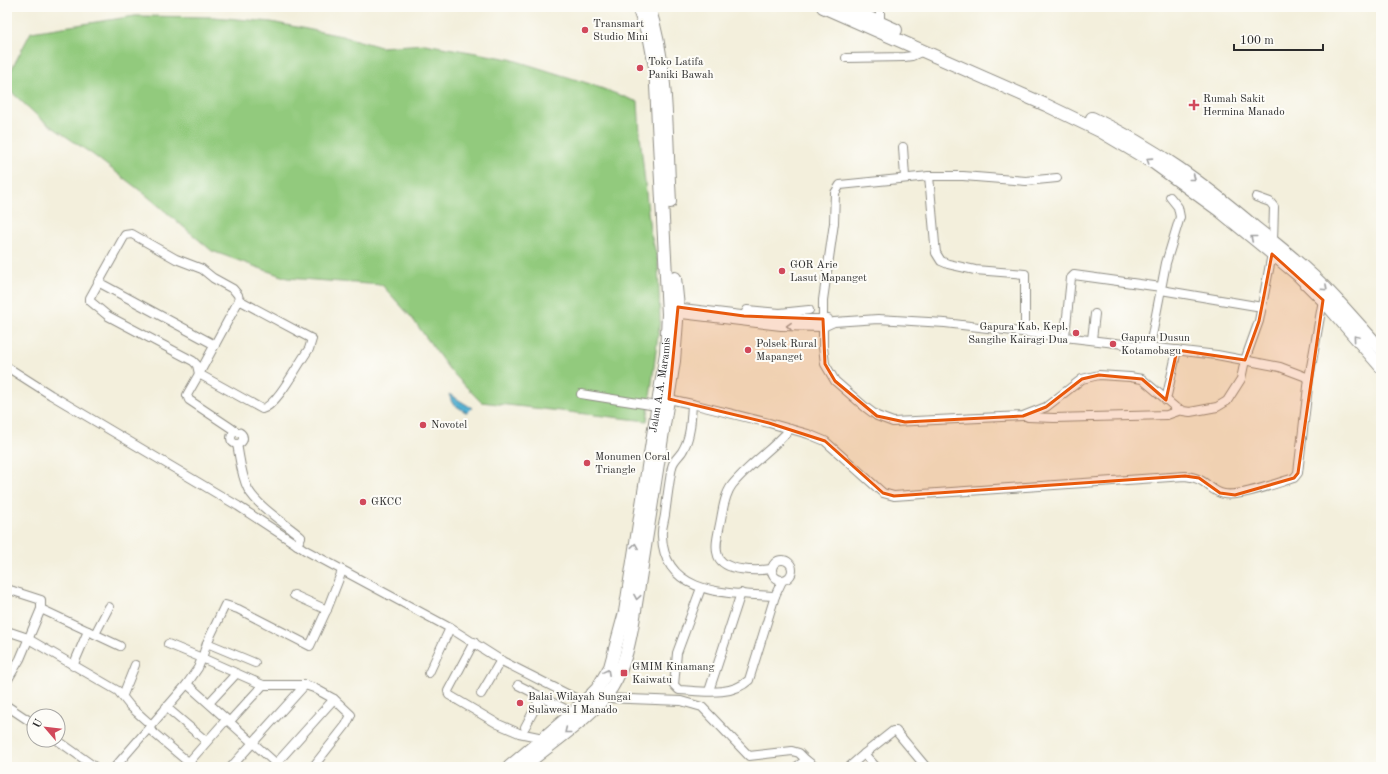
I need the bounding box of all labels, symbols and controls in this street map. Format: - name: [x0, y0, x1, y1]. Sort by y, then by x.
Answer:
- place label: Transmart Studio Mini: [593, 19, 648, 43]
- marker: Transmart Studio Mini: [580, 25, 590, 35]
- scale bar: [1234, 26, 1323, 52]
- text: 100 m: [1240, 35, 1274, 47]
- place label: Toko Latifa Paniki Bawah: [648, 57, 713, 81]
- marker: Toko Latifa Paniki Bawah: [635, 63, 645, 73]
- place label: Rumah Sakit Hermina Manado: [1203, 94, 1285, 118]
- marker: Rumah Sakit Hermina Manado: [1188, 99, 1200, 111]
- one-way arrow: [1146, 157, 1153, 165]
- one-way arrow: [1189, 173, 1196, 180]
- one-way arrow: [1250, 235, 1257, 242]
- place label: GOR Arie Lasut Mapanget: [790, 260, 867, 284]
- marker: GOR Arie Lasut Mapanget: [777, 266, 787, 276]
- one-way arrow: [1320, 283, 1328, 291]
- one-way arrow: [786, 322, 792, 331]
- place label: Gapura Kab, Kepl, Sangihe Kairagi Dua: [968, 322, 1069, 346]
- marker: Gapura Kab, Kepl, Sangihe Kairagi Dua: [1071, 328, 1081, 338]
- place label: Gapura Dusun Kotamobagu: [1121, 333, 1190, 357]
- one-way arrow: [1354, 335, 1361, 342]
- street label: Jalan A.A. Maramis: [648, 337, 672, 433]
- place label: Polsek Rural Mapanget: [756, 339, 817, 363]
- marker: Gapura Dusun Kotamobagu: [1108, 339, 1118, 349]
- marker: Polsek Rural Mapanget: [743, 345, 753, 355]
- marker: Novotel: [418, 420, 428, 430]
- place label: Novotel: [431, 420, 467, 431]
- place label: Monumen Coral Triangle: [595, 452, 670, 476]
- marker: Monumen Coral Triangle: [582, 458, 592, 468]
- marker: GKCC: [358, 497, 368, 507]
- place label: GKCC: [371, 497, 402, 508]
- one-way arrow: [630, 543, 639, 549]
- one-way arrow: [634, 594, 642, 600]
- place label: GMIM Kinamang Kaiwatu: [632, 662, 715, 686]
- marker: GMIM Kinamang Kaiwatu: [619, 668, 629, 678]
- one-way arrow: [602, 669, 609, 676]
- place label: Balai Wilayah Sungai Sulawesi I Manado: [528, 692, 631, 716]
- marker: Balai Wilayah Sungai Sulawesi I Manado: [515, 698, 525, 708]
- north arrow: [26, 708, 66, 748]
- text: U: [32, 717, 46, 730]
- one-way arrow: [564, 727, 571, 734]

